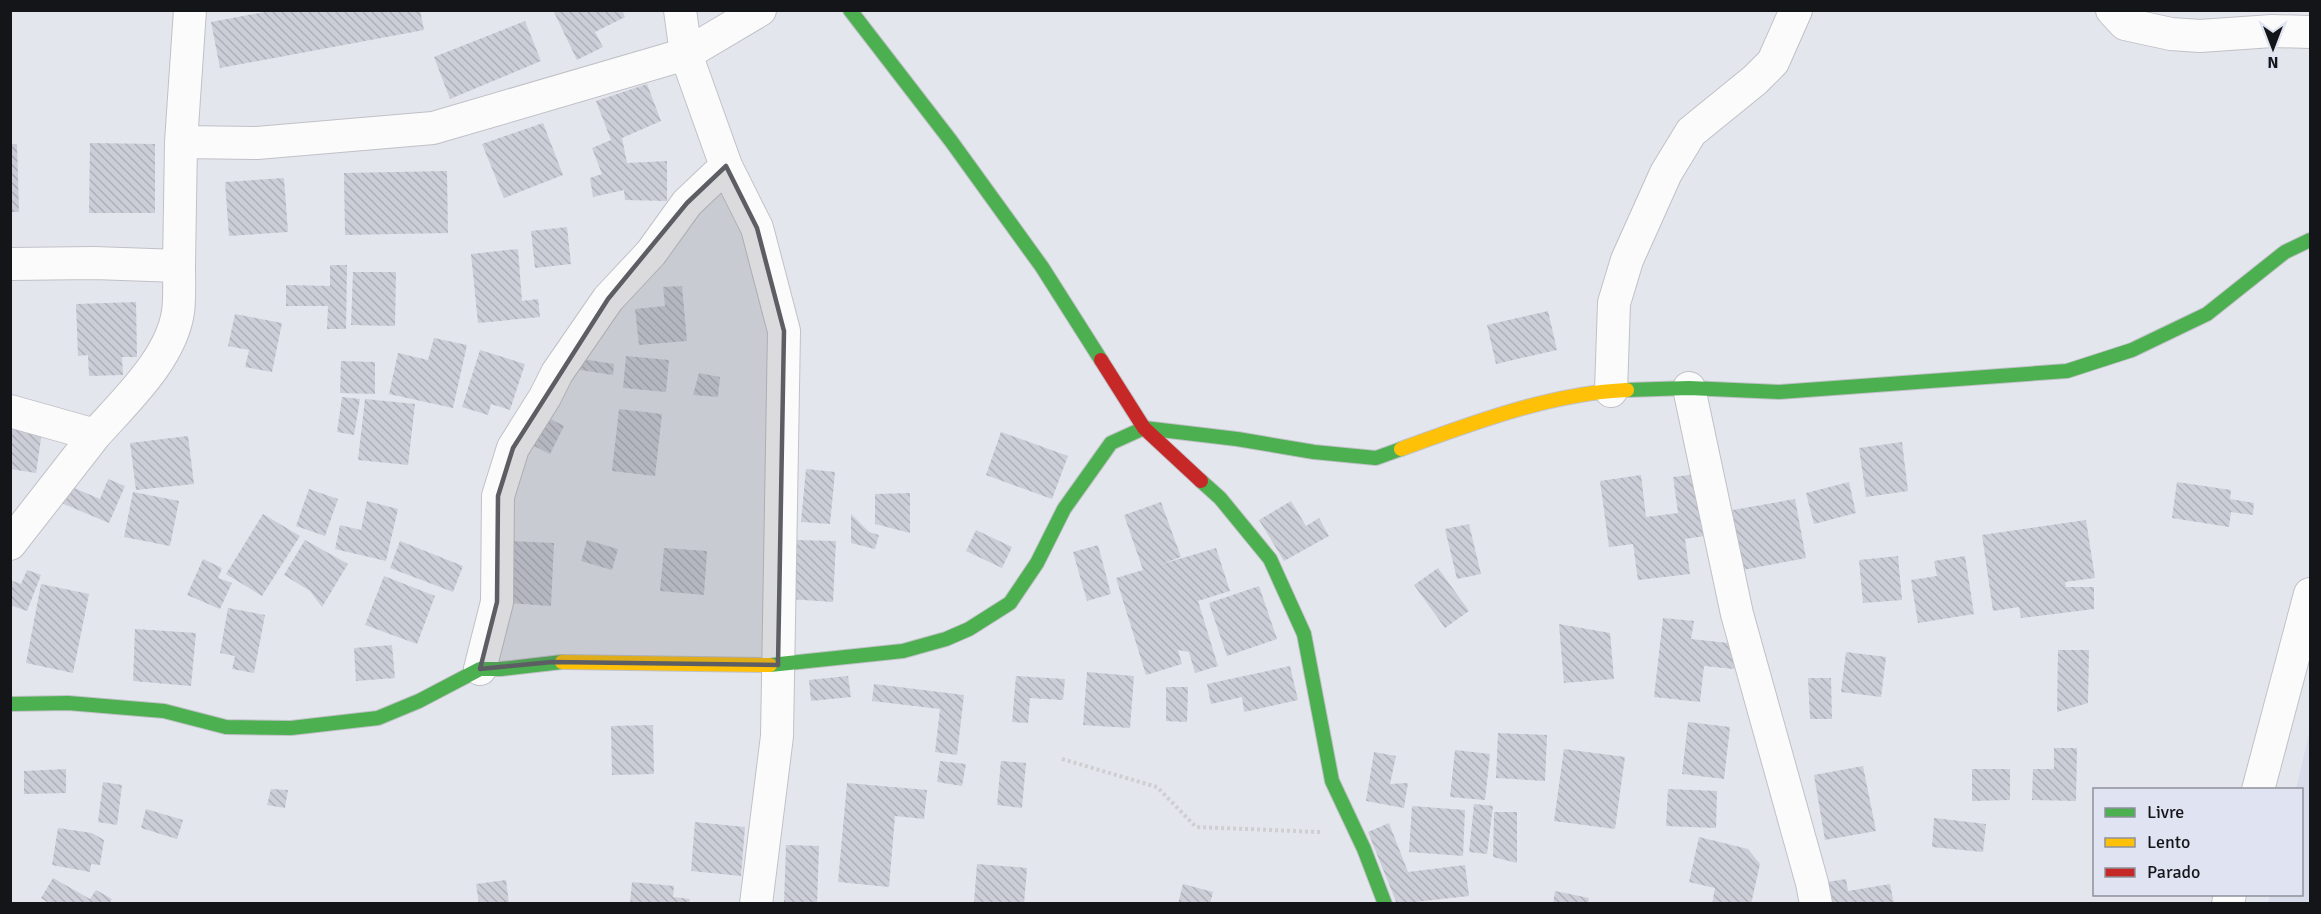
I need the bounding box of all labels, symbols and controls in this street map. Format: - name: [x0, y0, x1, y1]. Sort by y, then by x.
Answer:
- north arrow: [2243, 18, 2303, 78]
- text: N: [2267, 52, 2279, 72]
- legend: [2093, 788, 2303, 896]
- text: Livre: [2147, 801, 2184, 823]
- text: Lento: [2147, 831, 2190, 853]
- text: Parado: [2147, 861, 2200, 883]

